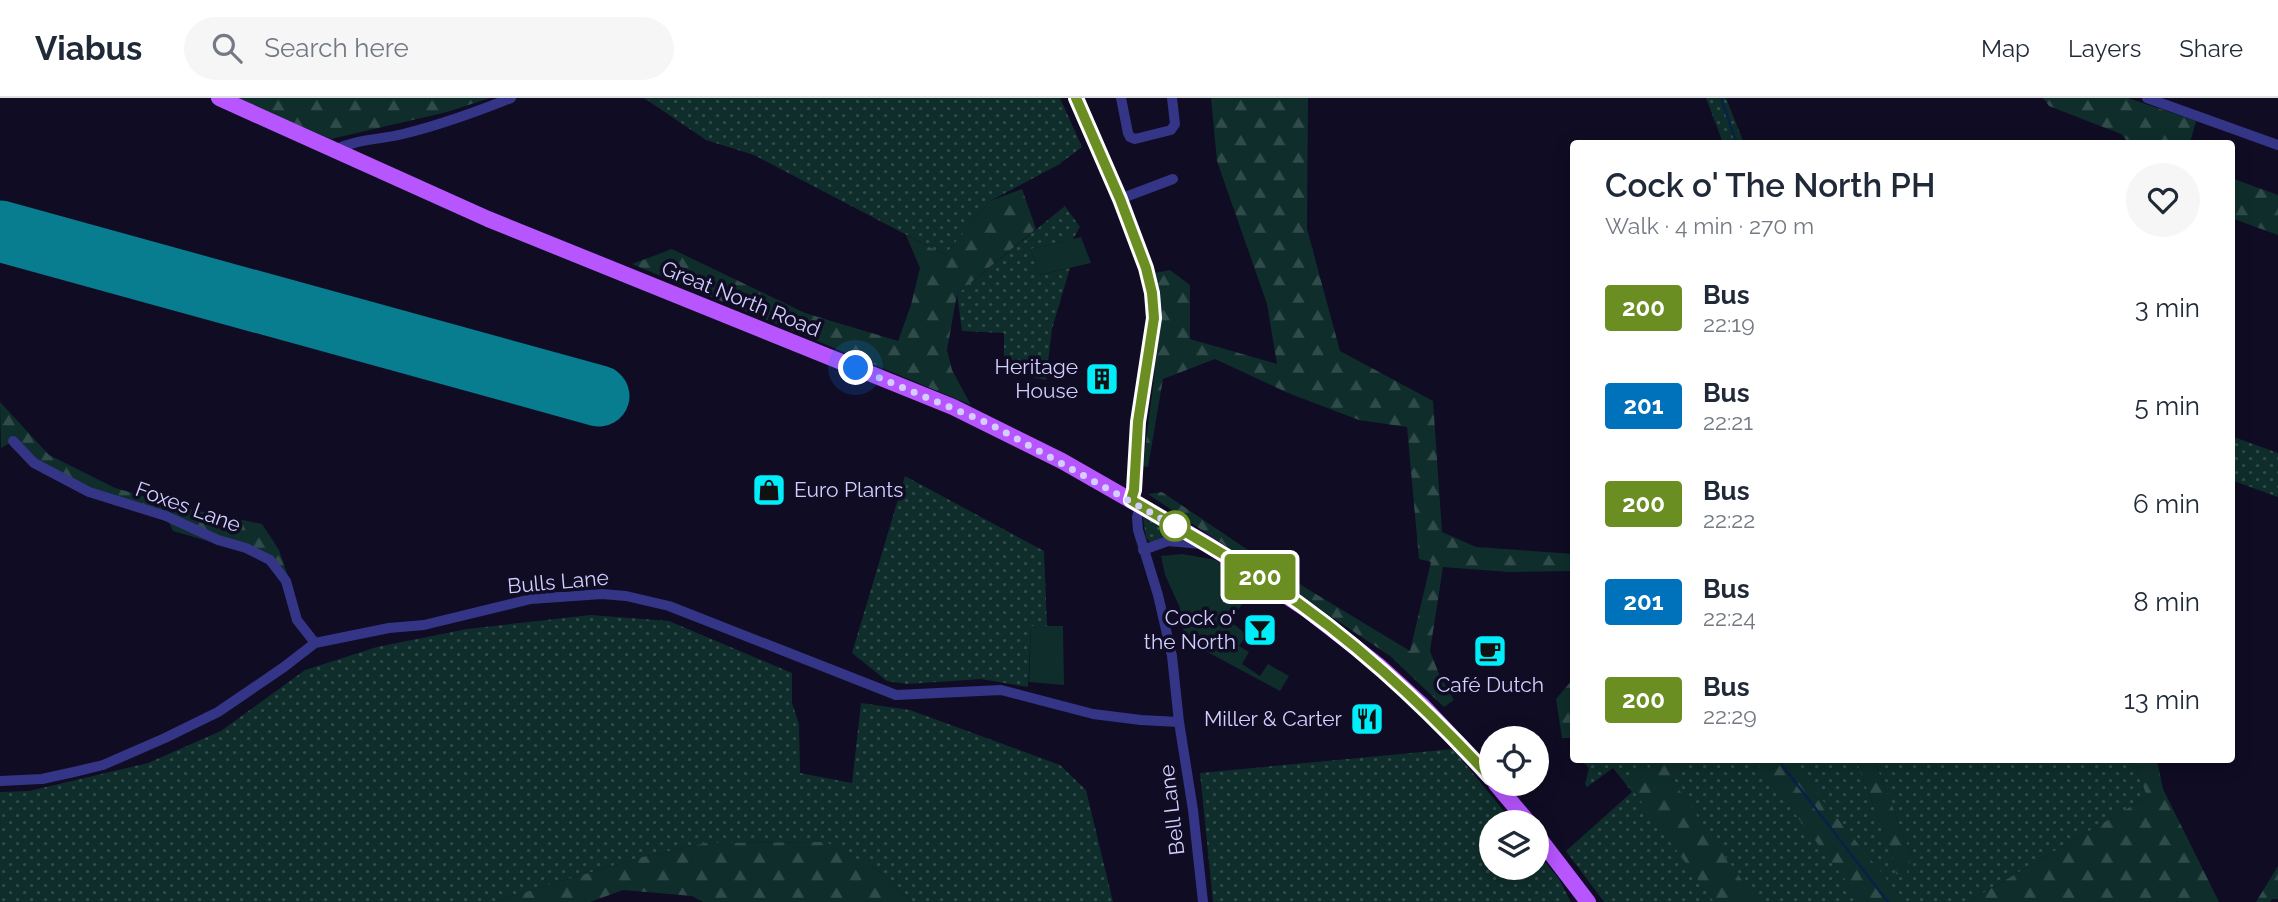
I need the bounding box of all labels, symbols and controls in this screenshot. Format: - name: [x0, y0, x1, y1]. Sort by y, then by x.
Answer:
- search box: [184, 17, 674, 80]
- text: Viabus: [35, 29, 142, 68]
- icon: search: [208, 29, 246, 67]
- text: Search here: [264, 33, 409, 63]
- text: Map: [1981, 34, 2030, 63]
- text: Layers: [2068, 34, 2141, 63]
- text: Share: [2179, 34, 2243, 63]
- button: heart: [2126, 163, 2200, 237]
- text: Cock o' The North PH: [1605, 166, 1935, 205]
- text: Walk · 4 min · 270 m: [1605, 212, 1814, 239]
- street label: Great North Road: [658, 255, 824, 342]
- text: Bus: [1703, 280, 1750, 310]
- text: 200: [1622, 293, 1665, 322]
- text: 3 min: [2135, 293, 2200, 323]
- text: 22:19: [1703, 310, 1755, 337]
- your location: [838, 350, 873, 385]
- place label: Heritage House: [995, 354, 1078, 403]
- building icon: Heritage House: [1083, 360, 1121, 398]
- text: Bus: [1703, 378, 1750, 408]
- text: 201: [1623, 391, 1664, 420]
- text: 5 min: [2134, 391, 2200, 421]
- text: 22:21: [1703, 408, 1753, 435]
- shop icon: Euro Plants: [750, 471, 788, 509]
- street label: Foxes Lane: [132, 476, 244, 537]
- text: Bus: [1703, 476, 1750, 506]
- place label: Euro Plants: [794, 477, 903, 502]
- text: 200: [1622, 489, 1665, 518]
- text: 6 min: [2133, 489, 2200, 519]
- text: 22:22: [1703, 506, 1755, 533]
- unlabelled marker: [1160, 511, 1190, 541]
- line badge: 200: [1220, 554, 1300, 600]
- text: 200: [1238, 562, 1282, 591]
- street label: Bulls Lane: [506, 565, 610, 598]
- text: Bus: [1703, 574, 1750, 604]
- text: 201: [1623, 587, 1664, 616]
- text: 8 min: [2133, 587, 2200, 617]
- text: 22:24: [1703, 604, 1756, 631]
- place label: Cock o' the North: [1144, 605, 1236, 654]
- bar icon: Cock o' the North: [1241, 611, 1279, 649]
- cafe icon: Café Dutch: [1471, 632, 1509, 670]
- place label: Café Dutch: [1436, 672, 1544, 697]
- text: Bus: [1703, 672, 1750, 702]
- text: 200: [1622, 685, 1665, 714]
- text: 13 min: [2124, 685, 2200, 715]
- restaurant icon: Miller & Carter: [1348, 700, 1386, 738]
- text: 22:29: [1703, 702, 1757, 729]
- place label: Miller & Carter: [1204, 706, 1343, 731]
- map controls: [1479, 726, 1549, 880]
- button: locate: [1479, 726, 1549, 796]
- street label: Bell Lane: [1154, 764, 1189, 857]
- button: layers: [1479, 810, 1549, 880]

